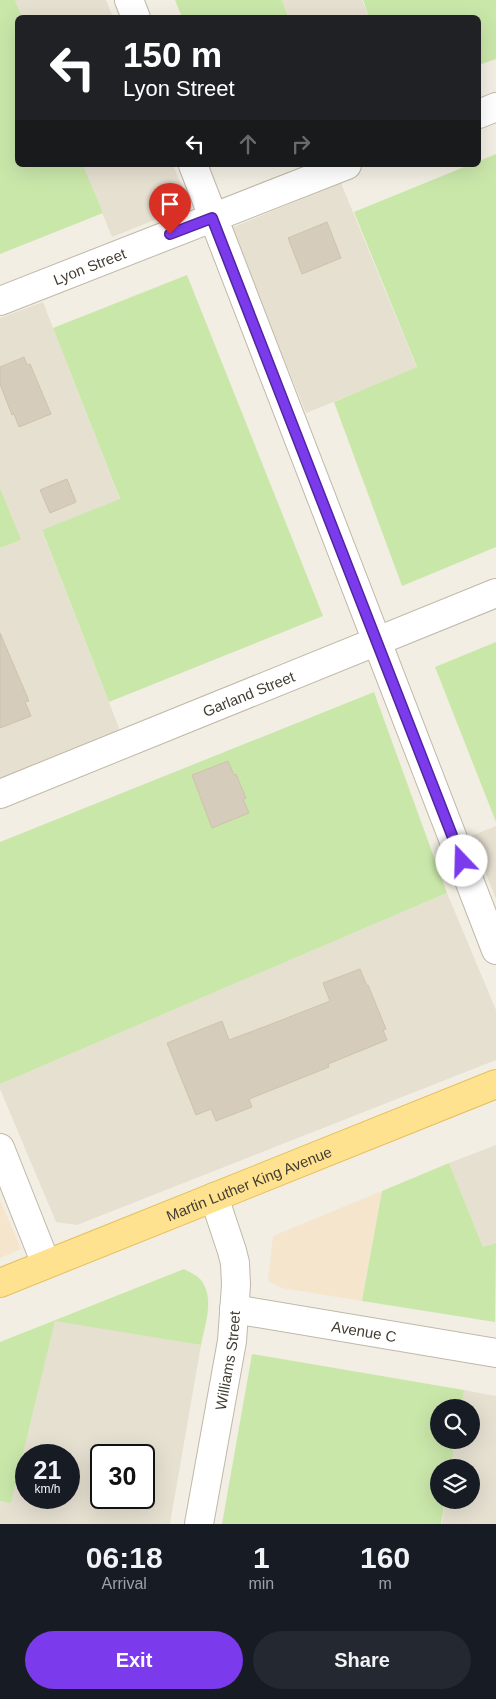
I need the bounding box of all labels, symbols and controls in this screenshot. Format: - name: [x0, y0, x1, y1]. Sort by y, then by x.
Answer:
- icon: left: [40, 35, 105, 100]
- text: 150 m: [123, 35, 222, 74]
- text: Lyon Street: [123, 76, 235, 101]
- icon: left: [181, 130, 209, 158]
- icon: ahead: [234, 130, 262, 158]
- icon: right: [287, 130, 315, 158]
- pin: [149, 183, 191, 234]
- icon: arrive: [156, 190, 184, 218]
- street label: Lyon Street: [51, 244, 129, 288]
- street label: Garland Street: [200, 667, 298, 720]
- position arrow: [435, 834, 487, 886]
- street label: Martin Luther King Avenue: [164, 1142, 334, 1224]
- street label: Williams Street: [211, 1310, 243, 1411]
- street label: Avenue C: [330, 1317, 398, 1345]
- map controls: [430, 1399, 480, 1509]
- button: search: [430, 1399, 480, 1449]
- speed limit sign: 30: [90, 1444, 155, 1509]
- text: 21: [34, 1456, 61, 1484]
- button: layers: [430, 1459, 480, 1509]
- text: km/h: [34, 1482, 61, 1496]
- text: 06:18: [86, 1541, 163, 1574]
- text: 1: [253, 1541, 270, 1574]
- text: 160: [360, 1541, 410, 1574]
- text: Arrival: [102, 1575, 147, 1592]
- text: min: [248, 1575, 274, 1592]
- text: m: [378, 1575, 392, 1592]
- button: Exit: [25, 1631, 243, 1689]
- button: Share: [253, 1631, 471, 1689]

